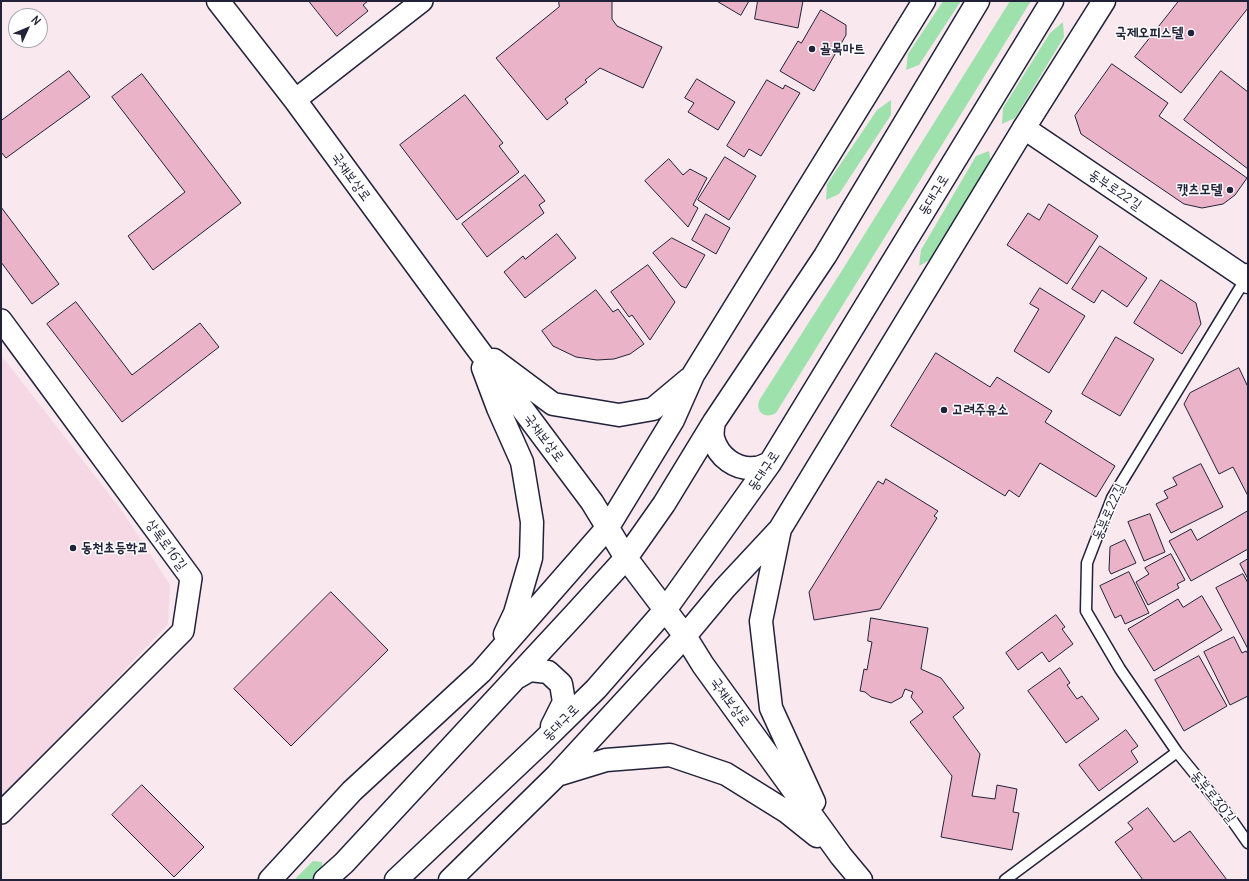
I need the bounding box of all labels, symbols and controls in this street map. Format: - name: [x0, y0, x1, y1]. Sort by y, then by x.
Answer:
- north arrow: [8, 8, 48, 48]
- text: N: [28, 13, 44, 28]
- place label: 국제오피스텔: [1115, 25, 1183, 41]
- marker: 국제오피스텔: [1186, 28, 1196, 38]
- place label: 골목마트: [820, 41, 865, 57]
- marker: 골목마트: [807, 44, 817, 54]
- street label: 국채보상로: [328, 149, 374, 205]
- street label: 동부로22길: [1085, 166, 1145, 214]
- street label: 동대구로: [915, 171, 953, 219]
- place label: 캣츠모텔: [1177, 182, 1222, 198]
- marker: 캣츠모텔: [1225, 185, 1235, 195]
- place label: 고려주유소: [952, 402, 1008, 418]
- marker: 고려주유소: [939, 405, 949, 415]
- street label: 국채보상로: [520, 410, 568, 466]
- street label: 동대구로: [744, 448, 784, 494]
- street label: 동부로22길: [1089, 481, 1129, 543]
- street label: 상록로16길: [142, 516, 190, 574]
- place label: 동천초등학교: [81, 540, 149, 556]
- marker: 동천초등학교: [68, 543, 78, 553]
- street label: 국채보상로: [707, 674, 753, 730]
- street label: 동대구로: [539, 701, 583, 745]
- street label: 동부로30길: [1187, 768, 1239, 826]

